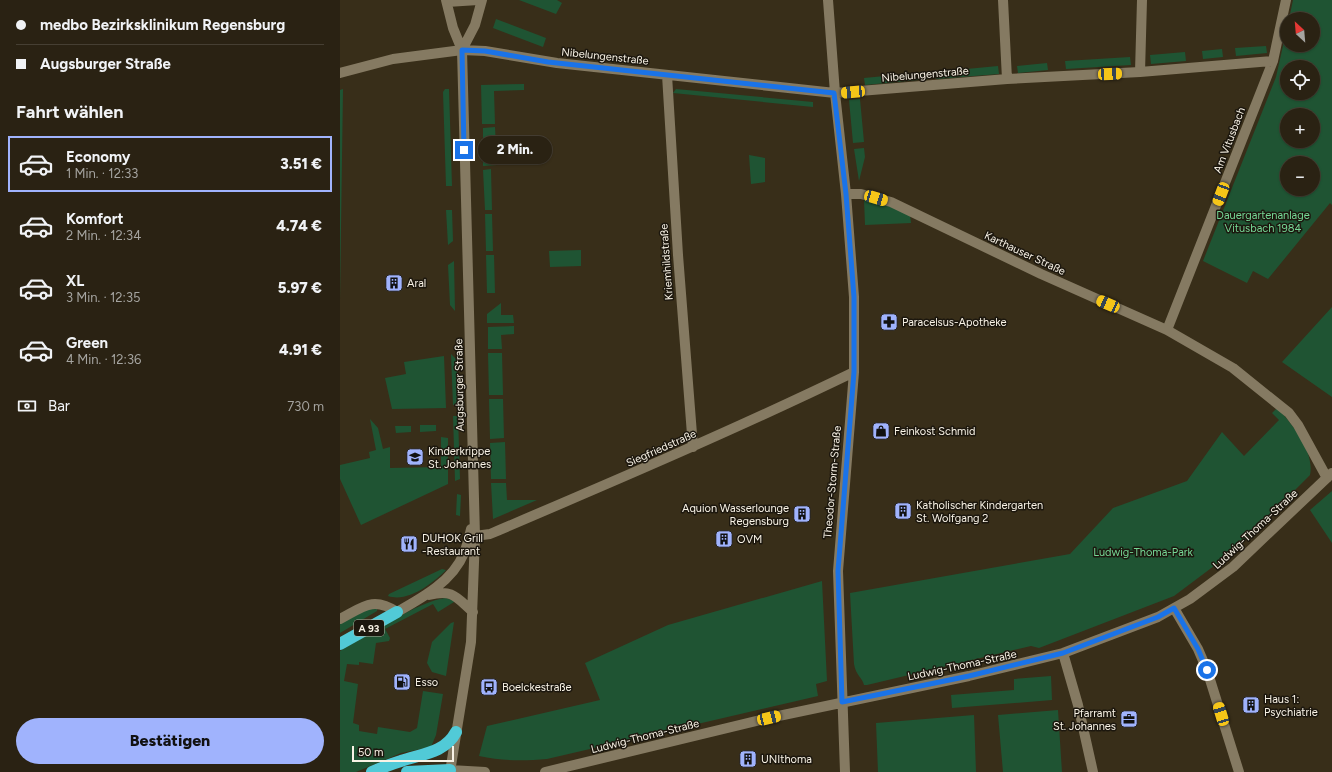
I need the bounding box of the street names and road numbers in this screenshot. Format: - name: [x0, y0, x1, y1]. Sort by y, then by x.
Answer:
- street label: Nibelungenstraße: [561, 45, 649, 68]
- street label: Nibelungenstraße: [881, 64, 969, 85]
- street label: Am Vitusbach: [1211, 106, 1248, 175]
- street label: Kriemhildstraße: [657, 223, 676, 301]
- street label: Karthauser Straße: [982, 229, 1067, 278]
- street label: Augsburger Straße: [452, 338, 467, 432]
- street label: Theodor-Storm-Straße: [821, 425, 844, 539]
- street label: Siegfriedstraße: [624, 427, 698, 470]
- street label: Ludwig-Thoma-Straße: [1210, 487, 1300, 572]
- road number: A 93: [354, 620, 384, 636]
- street label: Ludwig-Thoma-Straße: [906, 648, 1018, 683]
- street label: Ludwig-Thoma-Straße: [590, 717, 701, 756]

